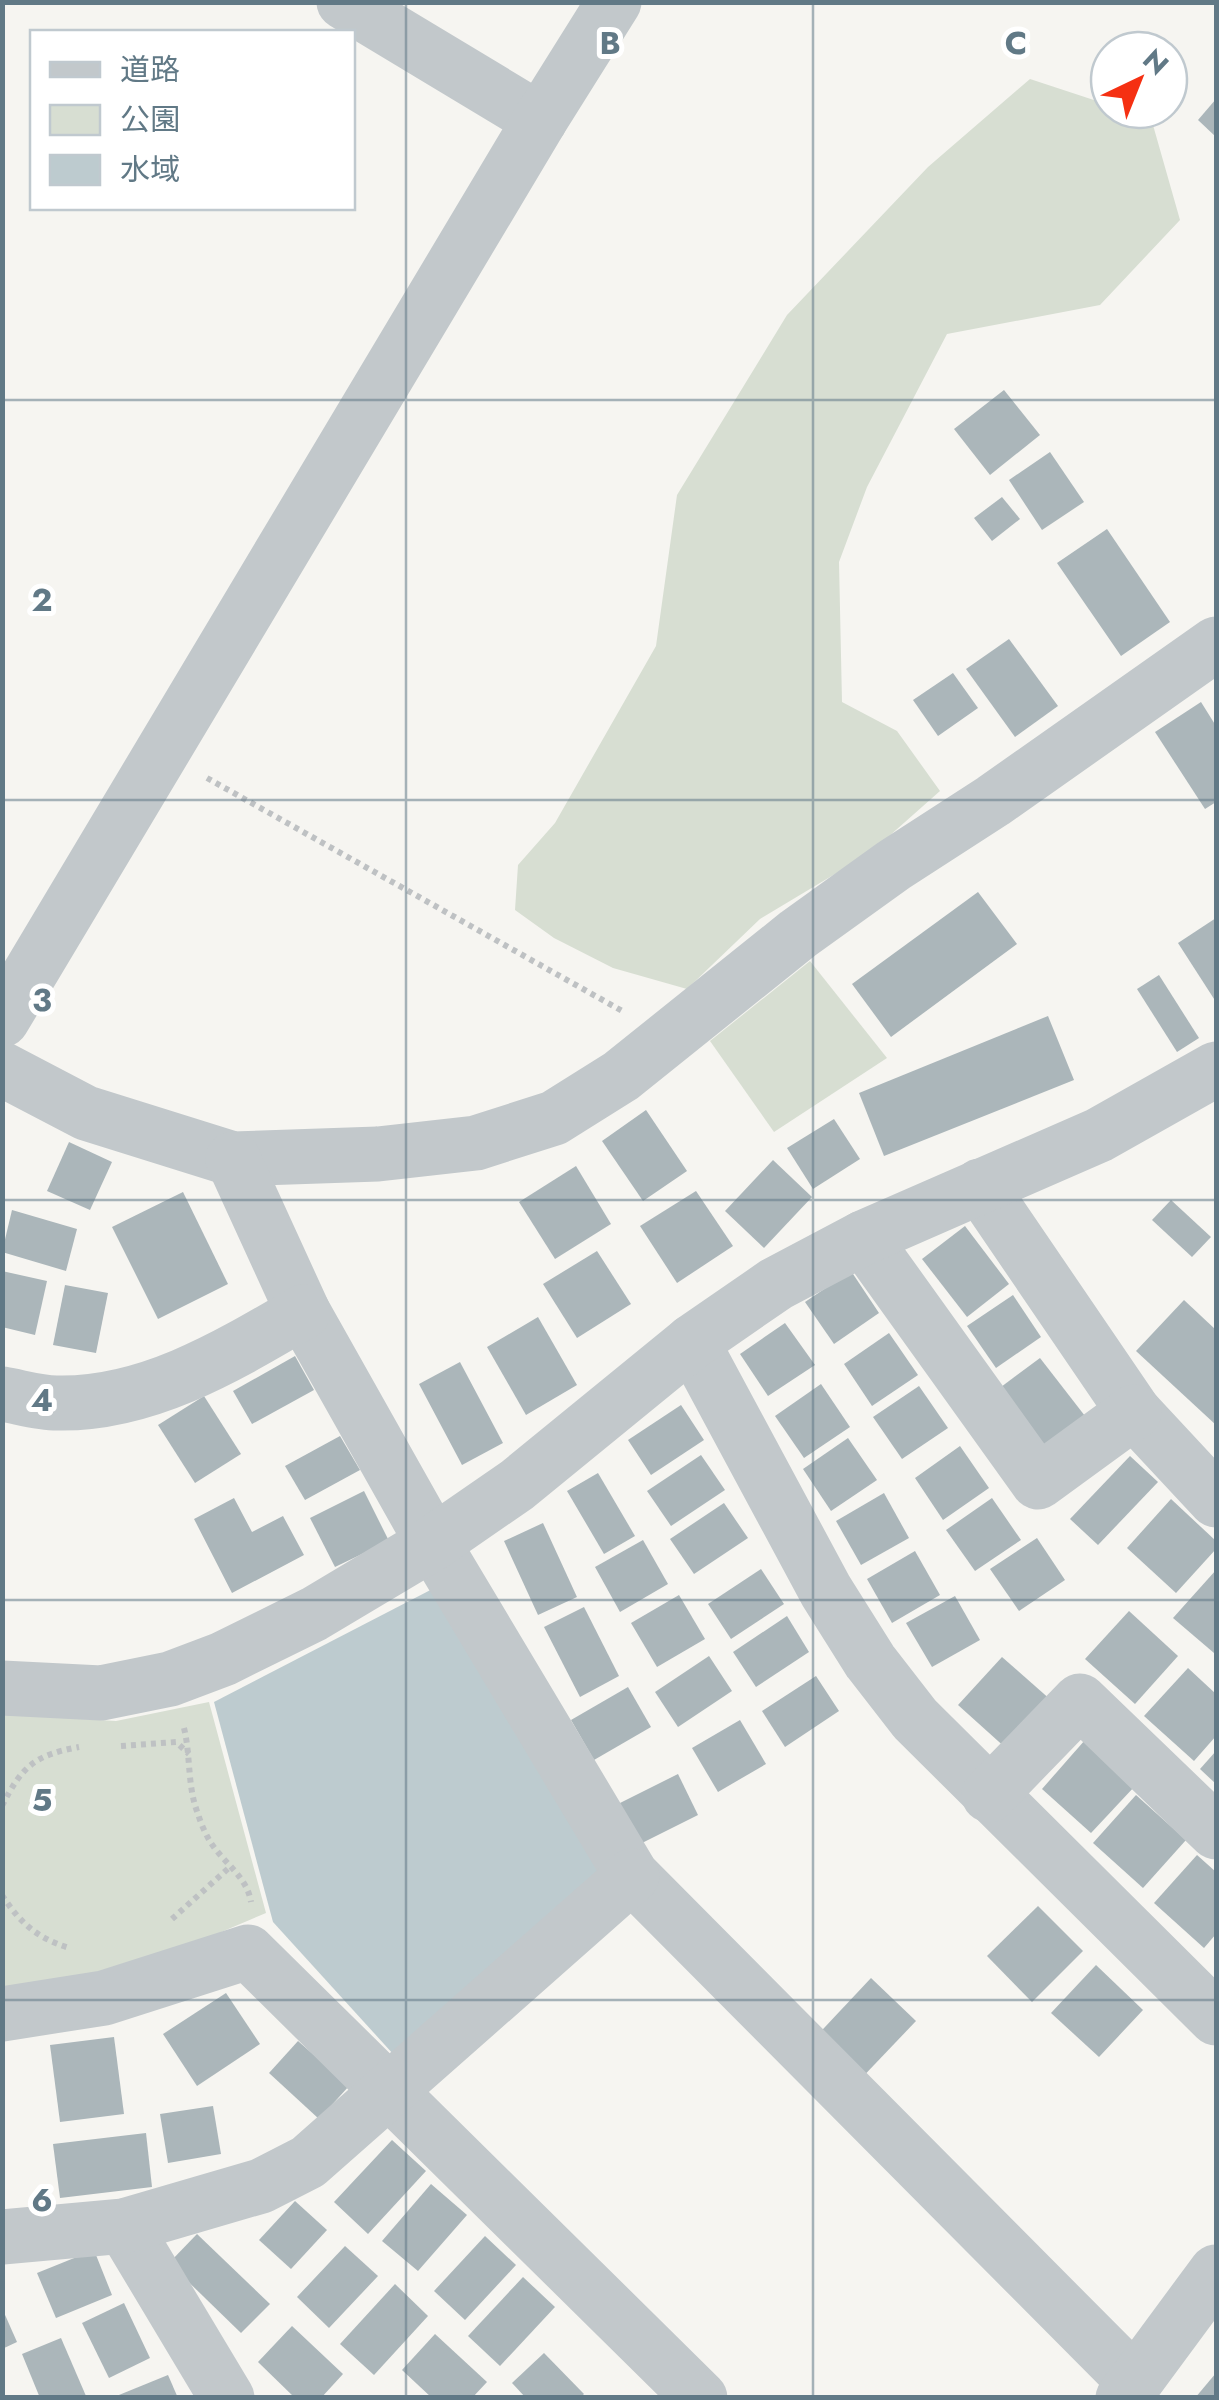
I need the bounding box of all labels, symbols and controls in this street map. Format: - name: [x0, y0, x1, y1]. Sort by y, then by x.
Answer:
- text: B: [599, 20, 621, 66]
- text: C: [1005, 20, 1027, 66]
- legend: [30, 30, 355, 210]
- north arrow: [1089, 30, 1189, 130]
- text: N: [1134, 40, 1178, 85]
- text: 道路: [120, 48, 180, 91]
- text: 公園: [120, 98, 180, 141]
- text: 水域: [120, 148, 180, 191]
- text: 2: [32, 577, 53, 623]
- text: 3: [32, 977, 52, 1023]
- text: 4: [31, 1377, 53, 1423]
- text: 5: [32, 1777, 52, 1823]
- text: 6: [31, 2177, 53, 2223]

